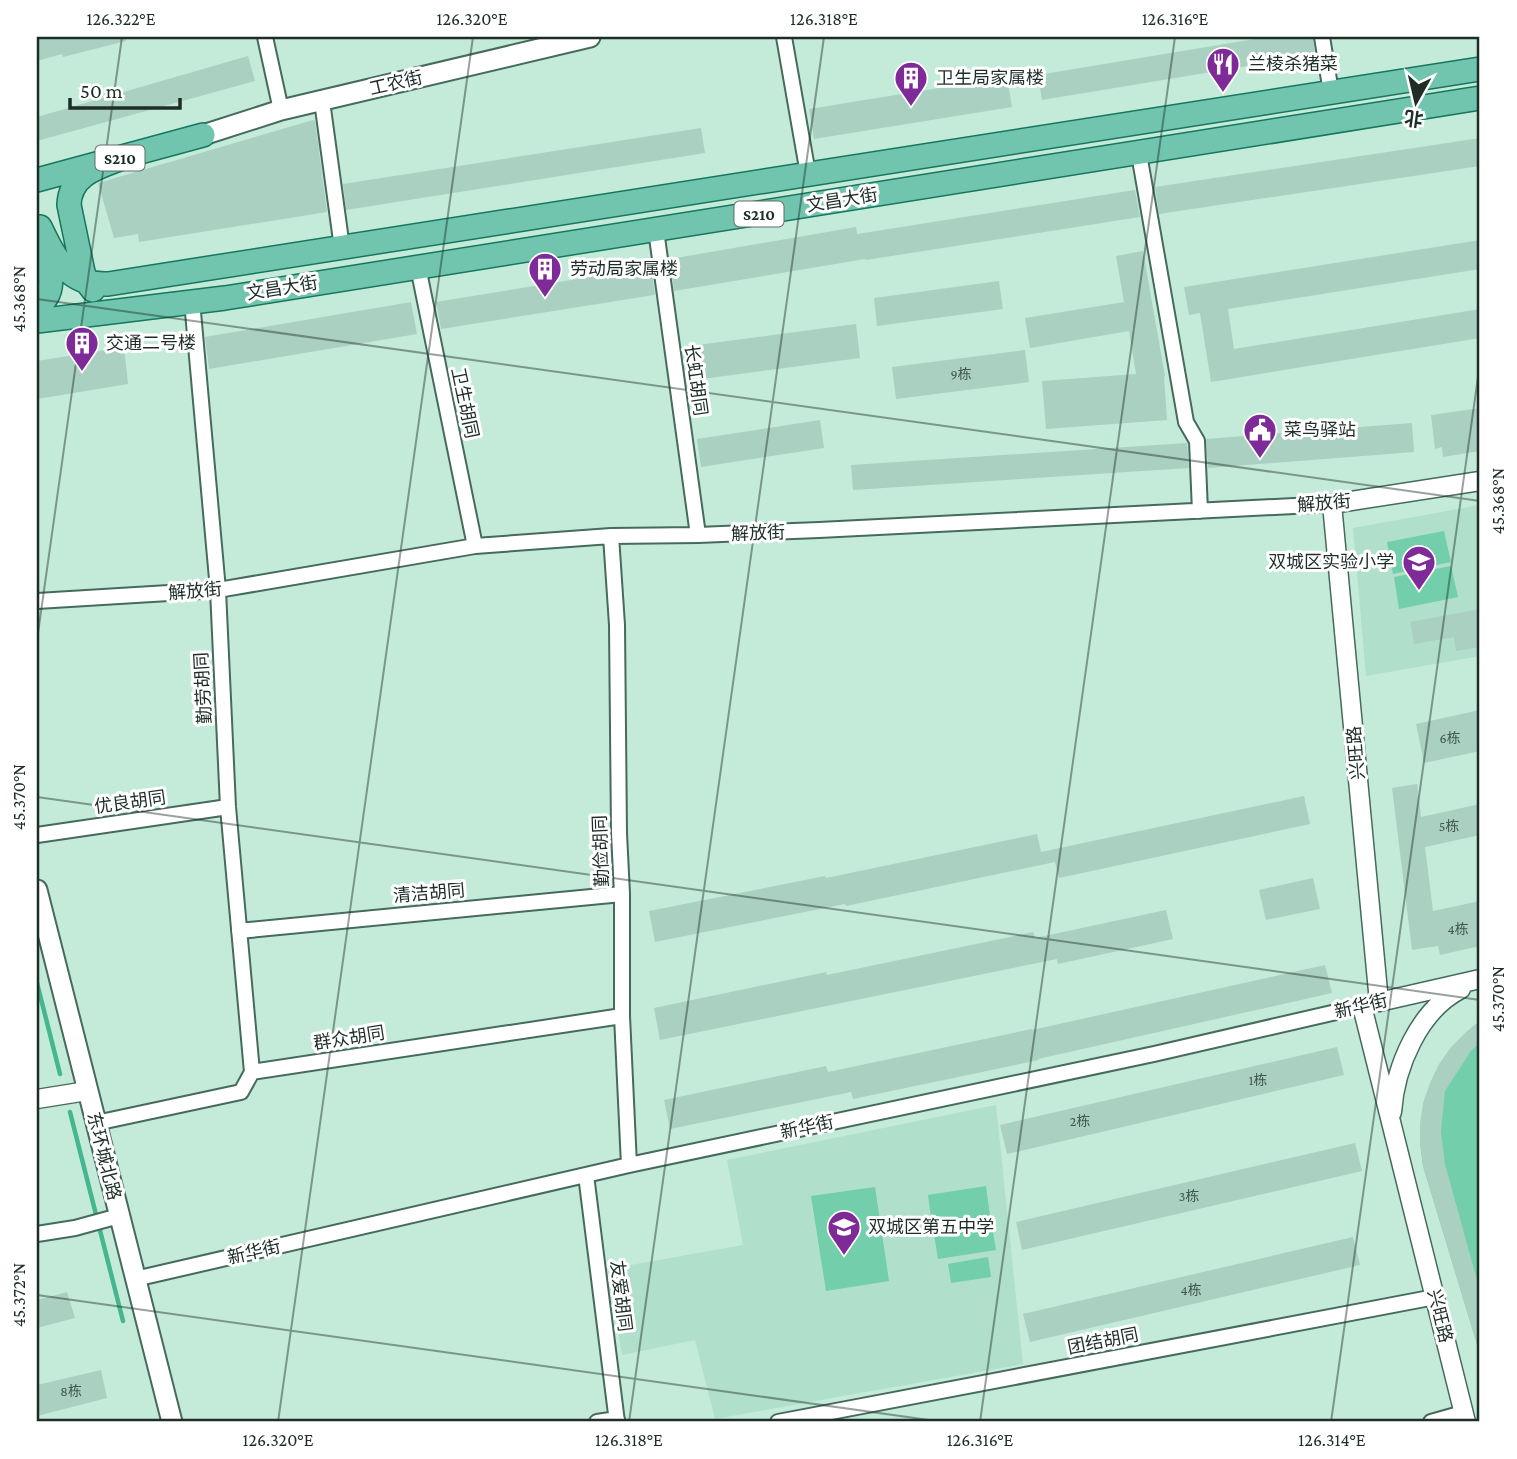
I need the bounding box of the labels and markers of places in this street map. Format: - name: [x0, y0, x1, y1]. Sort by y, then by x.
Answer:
- restaurant icon: 兰棱杀猪菜: [1204, 45, 1242, 94]
- place label: 兰棱杀猪菜: [1248, 54, 1338, 74]
- building icon: 卫生局家属楼: [892, 59, 930, 108]
- place label: 卫生局家属楼: [936, 68, 1044, 88]
- building icon: 劳动局家属楼: [526, 250, 564, 299]
- place label: 劳动局家属楼: [570, 259, 678, 279]
- building icon: 交通二号楼: [63, 324, 101, 373]
- place label: 交通二号楼: [106, 333, 196, 353]
- public building icon: 菜鸟驿站: [1241, 411, 1279, 460]
- place label: 菜鸟驿站: [1284, 420, 1356, 440]
- school or university icon: 双城区实验小学: [1400, 543, 1438, 592]
- place label: 双城区实验小学: [1268, 552, 1394, 572]
- school or university icon: 双城区第五中学: [825, 1208, 863, 1257]
- place label: 双城区第五中学: [868, 1217, 994, 1237]

